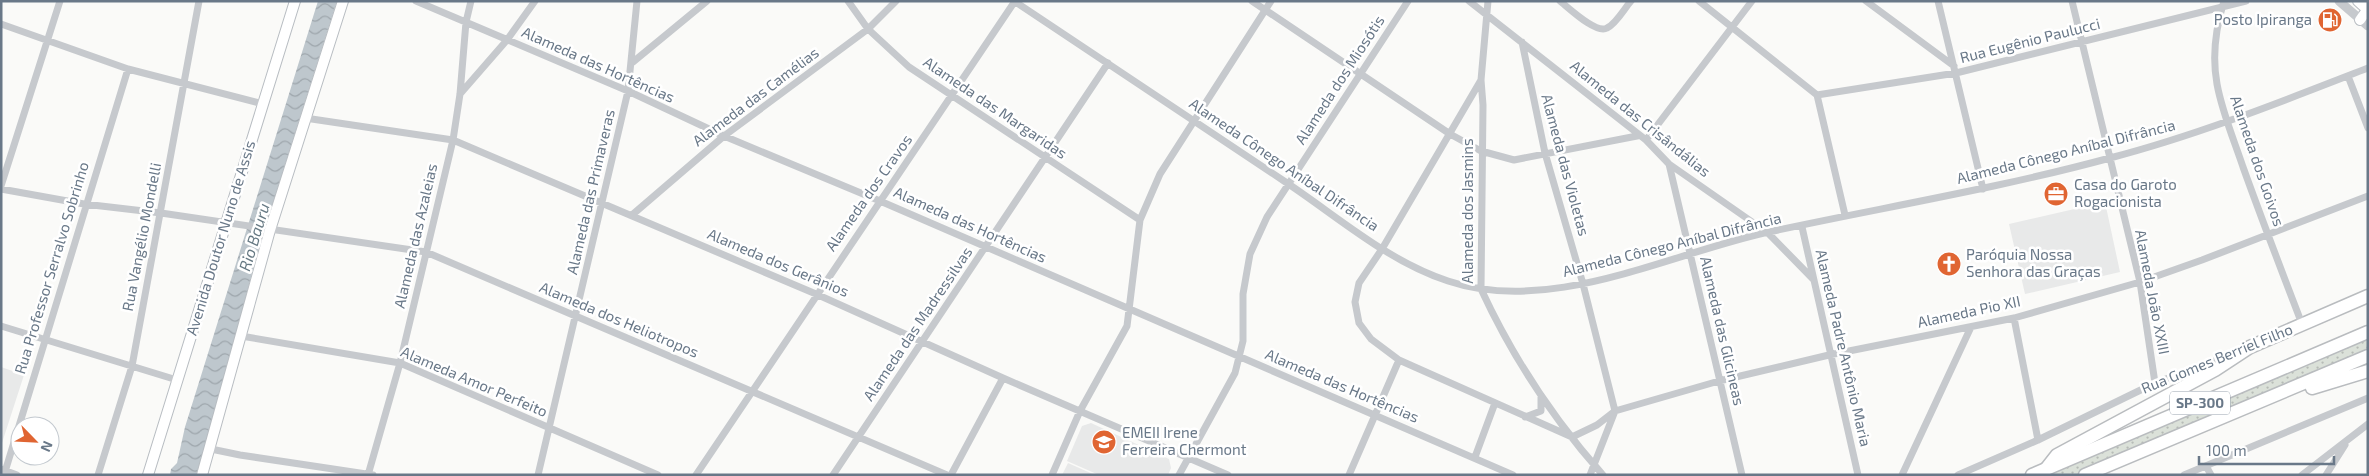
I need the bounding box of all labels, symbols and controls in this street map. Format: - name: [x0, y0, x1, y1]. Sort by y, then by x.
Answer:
- fuel station icon: Posto Ipiranga: [2317, 7, 2343, 33]
- place label: Posto Ipiranga: [2214, 10, 2312, 28]
- street label: Alameda dos Miosótis: [1291, 12, 1388, 147]
- street label: Rua Eugênio Paulucci: [1958, 14, 2102, 66]
- street label: Alameda das Hortências: [519, 22, 677, 106]
- street label: Alameda das Camélias: [689, 43, 822, 149]
- street label: Alameda das Margaridas: [920, 52, 1071, 162]
- street label: Alameda das Crisândálias: [1567, 56, 1714, 180]
- street label: Alameda das Violetas: [1538, 92, 1594, 238]
- street label: Alameda dos Goivos: [2227, 93, 2289, 228]
- street label: Alameda Cônego Aníbal Difrância: [1186, 94, 1383, 234]
- street label: Alameda das Primaveras: [562, 107, 618, 276]
- street label: Alameda Cônego Aníbal Difrância: [1955, 115, 2177, 187]
- street label: Alameda dos Cravos: [821, 131, 915, 254]
- street label: Avenida Doutor Nuno de Assis: [182, 138, 258, 337]
- street label: Alameda dos Jasmins: [1458, 138, 1476, 284]
- street label: Rua Professor Serralvo Sobrinho: [10, 160, 92, 376]
- street label: Rua Vangélio Mondelli: [118, 161, 164, 313]
- street label: Alameda das Azaleias: [390, 162, 440, 310]
- place label: Casa do Garoto Rogacionista: [2074, 175, 2177, 210]
- office icon: Casa do Garoto Rogacionista: [2043, 181, 2069, 207]
- street label: Alameda das Hortências: [891, 182, 1049, 266]
- water label: Rio Bauru: [234, 201, 273, 273]
- street label: Alameda Cônego Aníbal Difrância: [1561, 208, 1783, 280]
- street label: Alameda dos Gerânios: [705, 224, 852, 300]
- street label: Alameda João XXIII: [2132, 228, 2174, 356]
- street label: Alameda das Madressilvas: [859, 243, 975, 404]
- place label: Paróquia Nossa Senhora das Graças: [1966, 245, 2101, 281]
- street label: Alameda Padre Antônio Maria: [1813, 247, 1875, 448]
- church icon: Paróquia Nossa Senhora das Graças: [1936, 251, 1962, 277]
- street label: Alameda das Glicineas: [1697, 254, 1749, 407]
- street label: Alameda dos Heliotropos: [537, 277, 702, 361]
- street label: Alameda Pio XII: [1916, 291, 2022, 331]
- street label: Rua Gomes Berriel Filho: [2138, 319, 2295, 397]
- street label: Alameda Amor Perfeito: [398, 342, 550, 420]
- street label: Alameda das Hortências: [1263, 345, 1422, 426]
- road number: SP-300: [2170, 392, 2230, 414]
- north arrow: [10, 416, 60, 466]
- place label: EMEII Irene Ferreira Chermont: [1122, 423, 1247, 458]
- school or university icon: EMEII Irene Ferreira Chermont: [1091, 429, 1117, 455]
- scale bar: [2199, 434, 2334, 466]
- text: N: [38, 438, 57, 455]
- text: 100 m: [2206, 441, 2247, 459]

